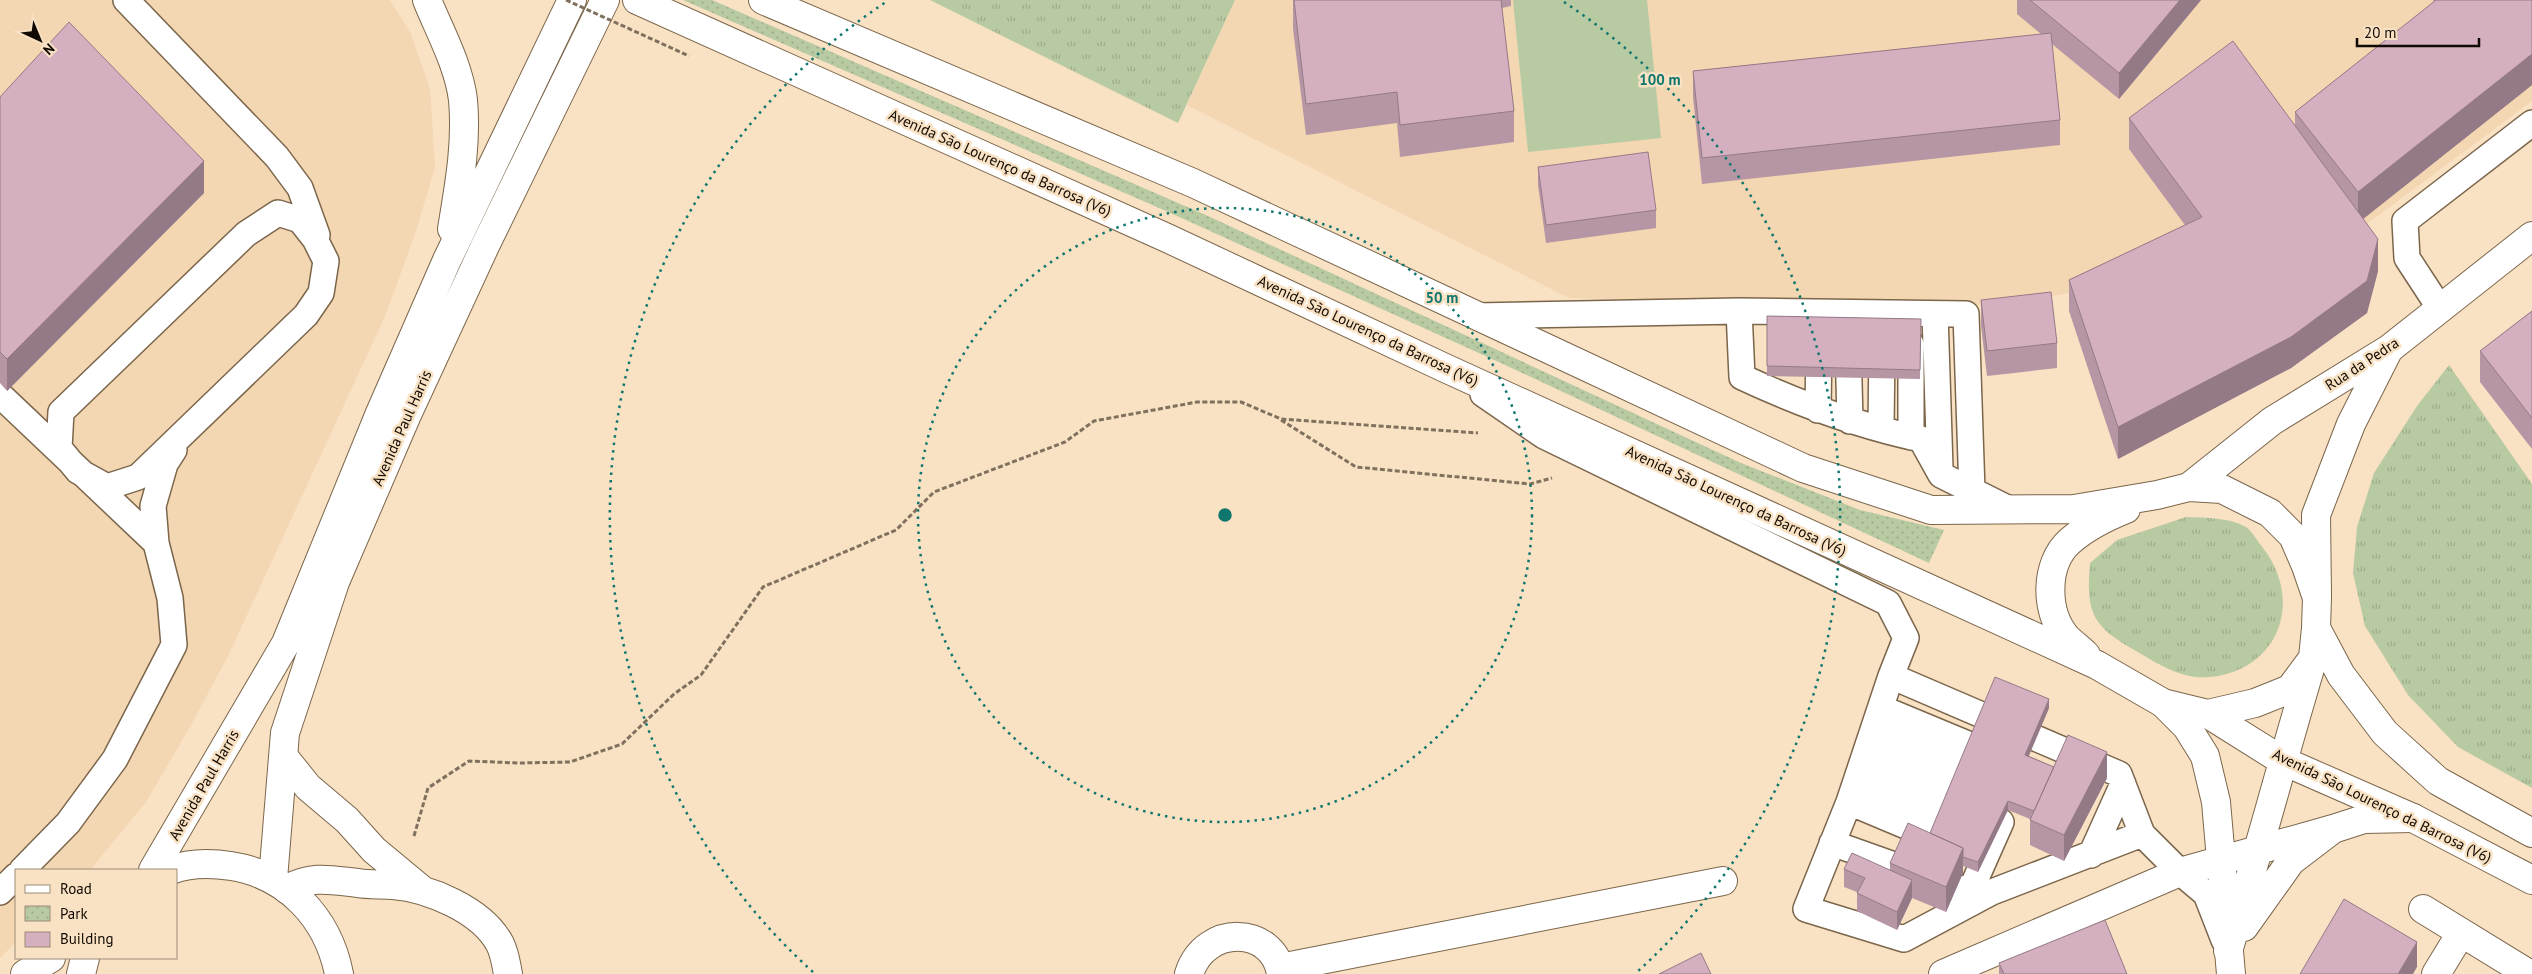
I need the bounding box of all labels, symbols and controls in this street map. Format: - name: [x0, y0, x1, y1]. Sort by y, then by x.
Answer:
- north arrow: [15, 15, 65, 65]
- scale bar: [2357, 15, 2480, 47]
- text: 20 m: [2364, 23, 2397, 42]
- text: N: [39, 40, 59, 59]
- text: 100 m: [1639, 70, 1681, 89]
- street label: Avenida São Lourenço da Barrosa (V6): [886, 105, 1114, 220]
- street label: Avenida São Lourenço da Barrosa (V6): [1255, 271, 1482, 390]
- text: 50 m: [1426, 288, 1458, 307]
- street label: Rua da Pedra: [2321, 333, 2402, 394]
- street label: Avenida Paul Harris: [368, 367, 436, 489]
- street label: Avenida São Lourenço da Barrosa (V6): [1623, 441, 1850, 560]
- centre of rings: [1216, 506, 1234, 524]
- street label: Avenida Paul Harris: [164, 726, 243, 843]
- street label: Avenida São Lourenço da Barrosa (V6): [2270, 744, 2495, 867]
- legend: [15, 869, 178, 959]
- text: Road: [60, 879, 92, 898]
- text: Park: [60, 904, 88, 923]
- text: Building: [60, 929, 114, 948]

